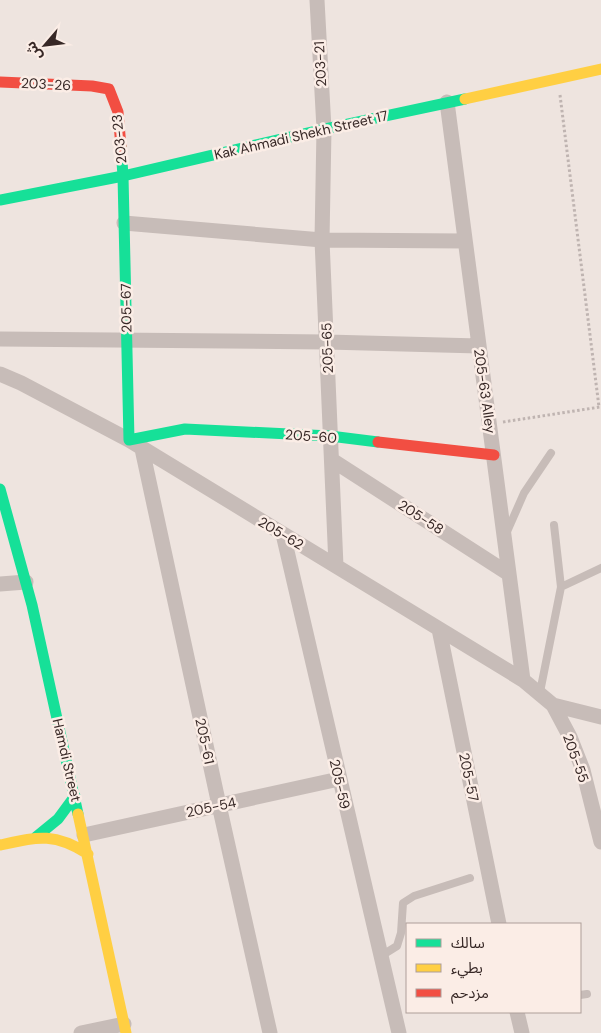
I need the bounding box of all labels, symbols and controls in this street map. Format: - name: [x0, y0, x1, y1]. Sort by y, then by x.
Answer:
- north arrow: [20, 20, 70, 70]
- text: ش: [21, 38, 46, 64]
- street label: 203-21: [310, 41, 330, 87]
- street label: 203-26: [20, 74, 72, 94]
- street label: Kak Ahmadi Shekh Street 17: [212, 106, 390, 164]
- street label: 203-23: [107, 113, 131, 165]
- street label: 205-67: [117, 283, 135, 333]
- street label: 205-65: [317, 322, 337, 374]
- street label: 205-63 Alley: [470, 347, 500, 435]
- street label: 205-60: [284, 425, 338, 447]
- street label: 205-58: [395, 496, 447, 538]
- street label: 205-62: [255, 512, 307, 554]
- street label: Hamdi Street: [49, 716, 85, 804]
- street label: 205-61: [191, 716, 219, 766]
- street label: 205-55: [559, 731, 593, 785]
- street label: 205-57: [455, 751, 483, 803]
- street label: 205-59: [326, 757, 354, 811]
- street label: 205-54: [184, 793, 238, 821]
- legend: [406, 923, 581, 1013]
- text: سالك: [451, 933, 485, 953]
- text: بطيء: [451, 958, 483, 979]
- text: مزدحم: [451, 983, 489, 1004]

